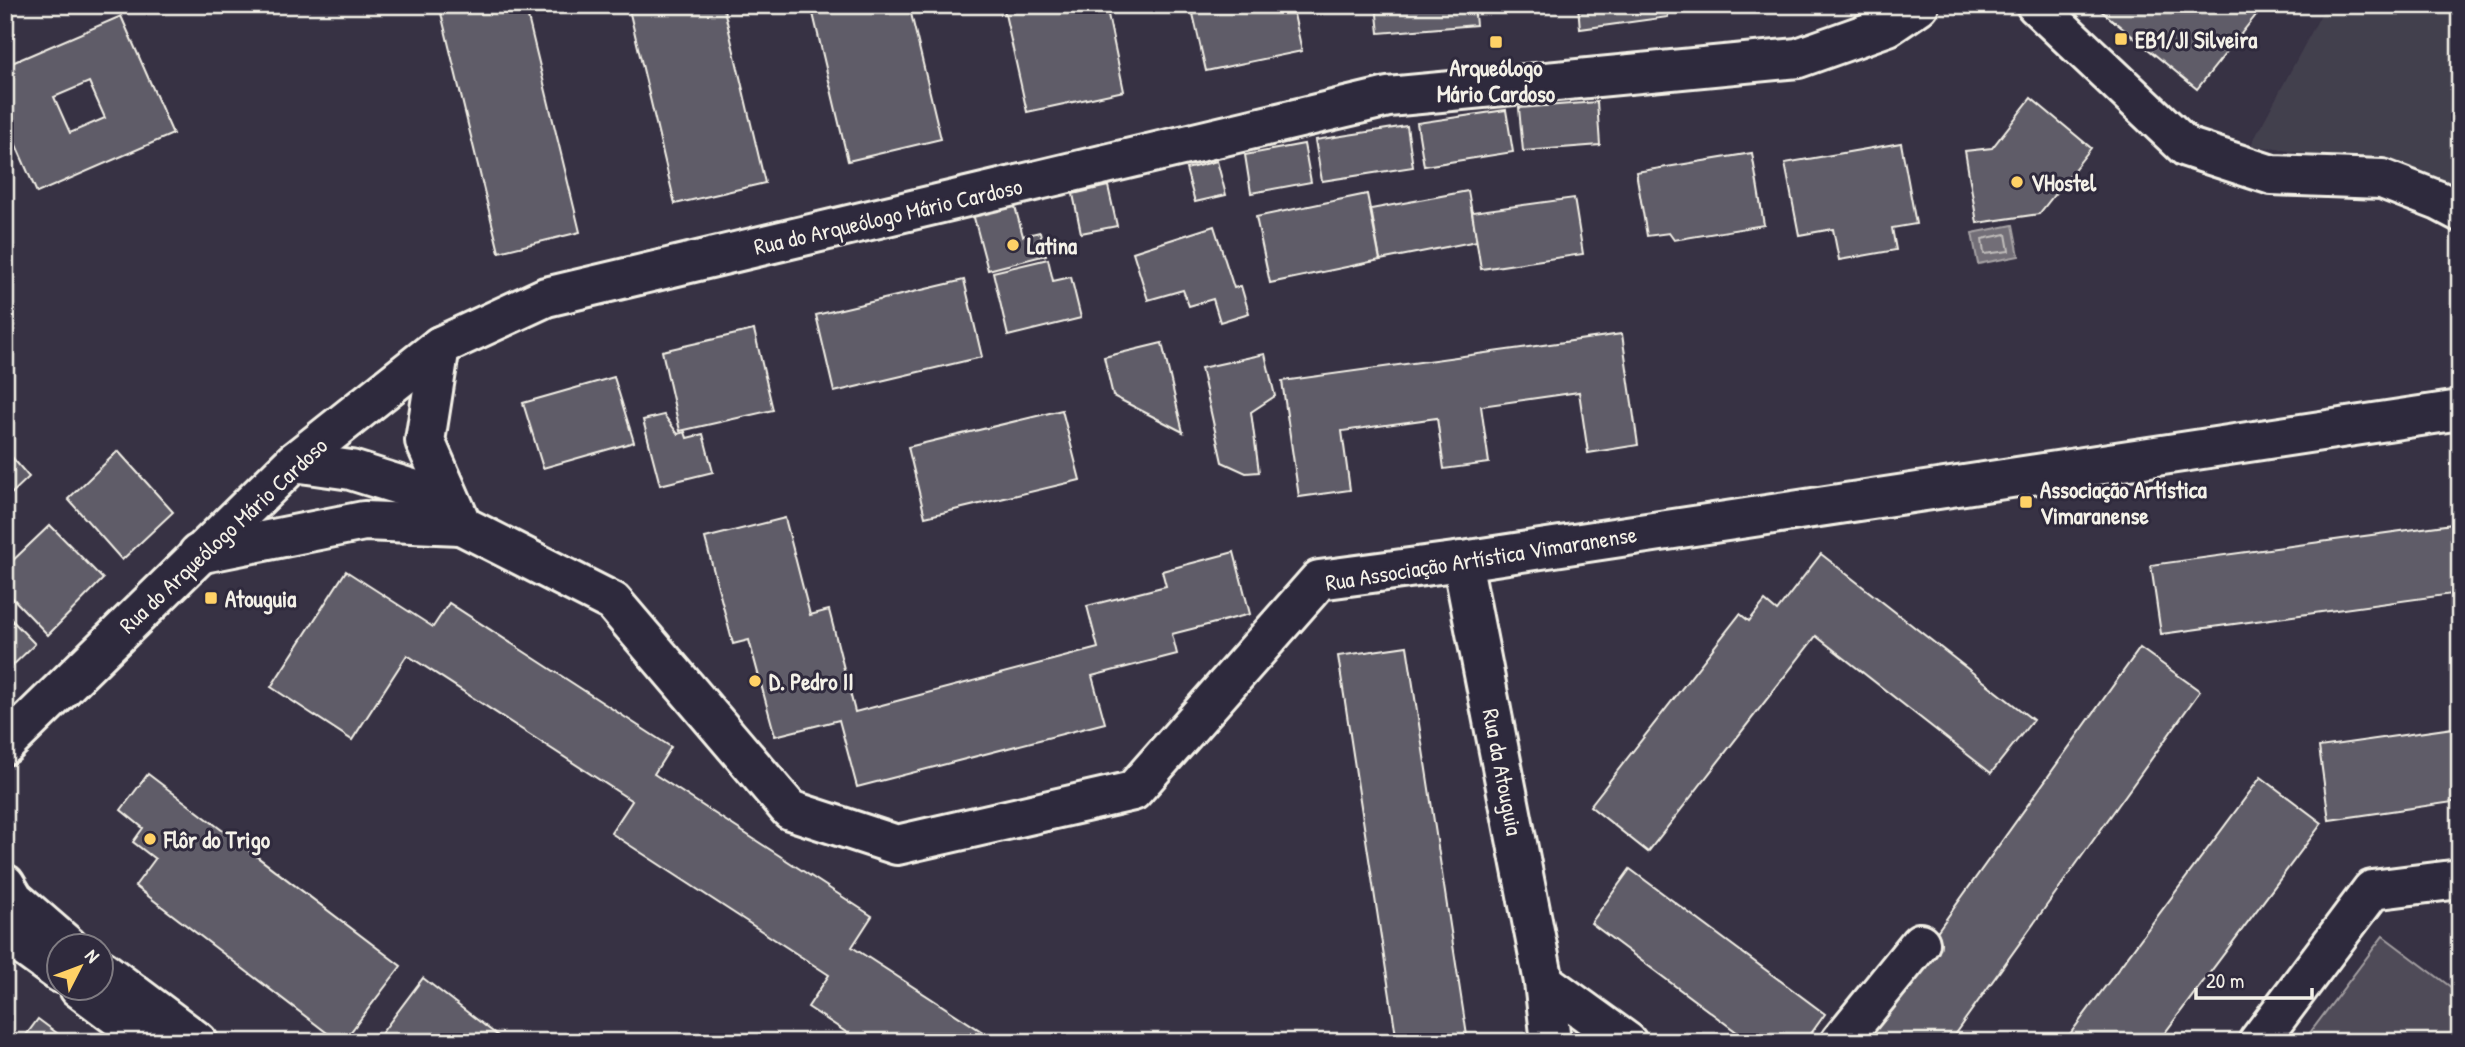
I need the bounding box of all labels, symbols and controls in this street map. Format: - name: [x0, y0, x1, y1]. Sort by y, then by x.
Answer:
- place label: EB1/JI Silveira: [2135, 24, 2257, 55]
- marker: EB1/JI Silveira: [2113, 31, 2129, 47]
- marker: Arqueólogo Mário Cardoso: [1488, 34, 1504, 50]
- place label: Arqueólogo Mário Cardoso: [1437, 52, 1556, 109]
- place label: VHostel: [2031, 167, 2097, 198]
- street label: Rua do Arqueólogo Mário Cardoso: [751, 170, 1025, 262]
- marker: VHostel: [2009, 174, 2025, 190]
- place label: Latina: [1027, 230, 1077, 261]
- marker: Latina: [1005, 237, 1021, 253]
- street label: Rua do Arqueólogo Mário Cardoso: [112, 430, 334, 640]
- place label: Associação Artística Vimaranense: [2040, 474, 2207, 531]
- marker: Associação Artística Vimaranense: [2018, 494, 2034, 510]
- street label: Rua Associação Artística Vimaranense: [1323, 518, 1639, 598]
- place label: Atouguia: [225, 583, 296, 615]
- marker: Atouguia: [203, 590, 219, 606]
- place label: D. Pedro II: [769, 666, 854, 697]
- marker: D. Pedro II: [747, 673, 763, 689]
- street label: Rua da Atouguia: [1476, 706, 1530, 838]
- place label: Flôr do Trigo: [163, 824, 271, 856]
- marker: Flôr do Trigo: [142, 831, 158, 847]
- north arrow: [46, 932, 116, 1002]
- text: N: [80, 943, 106, 968]
- scale bar: [2196, 956, 2311, 1000]
- text: 20 m: [2206, 966, 2244, 995]

